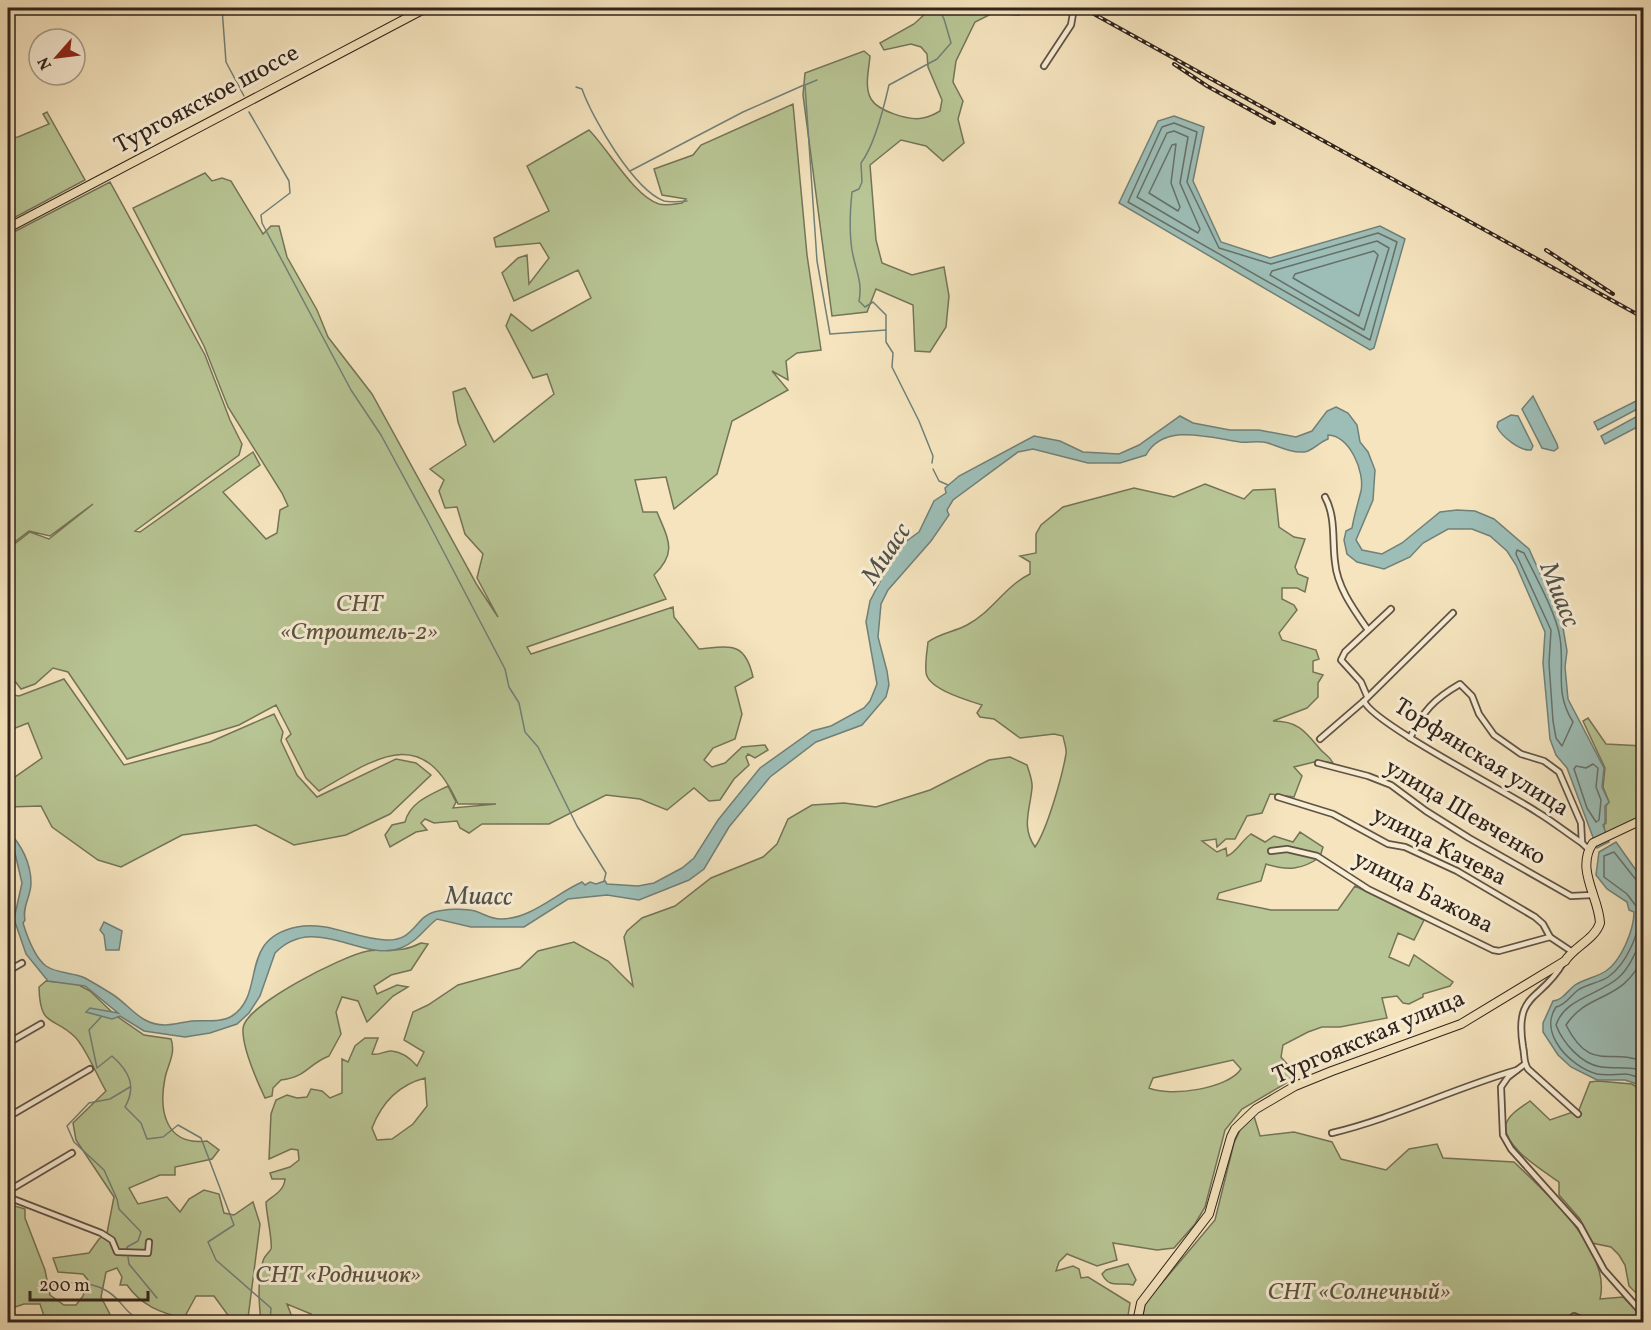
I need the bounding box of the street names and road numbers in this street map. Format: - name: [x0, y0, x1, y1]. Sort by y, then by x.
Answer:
- street label: Тургоякское шоссе: [109, 37, 305, 163]
- street label: Торфянская улица: [1387, 690, 1575, 826]
- street label: улица Шевченко: [1378, 751, 1552, 875]
- street label: улица Качева: [1366, 798, 1512, 896]
- street label: улица Бажова: [1347, 843, 1499, 943]
- street label: Тургоякская улица: [1267, 982, 1471, 1094]

